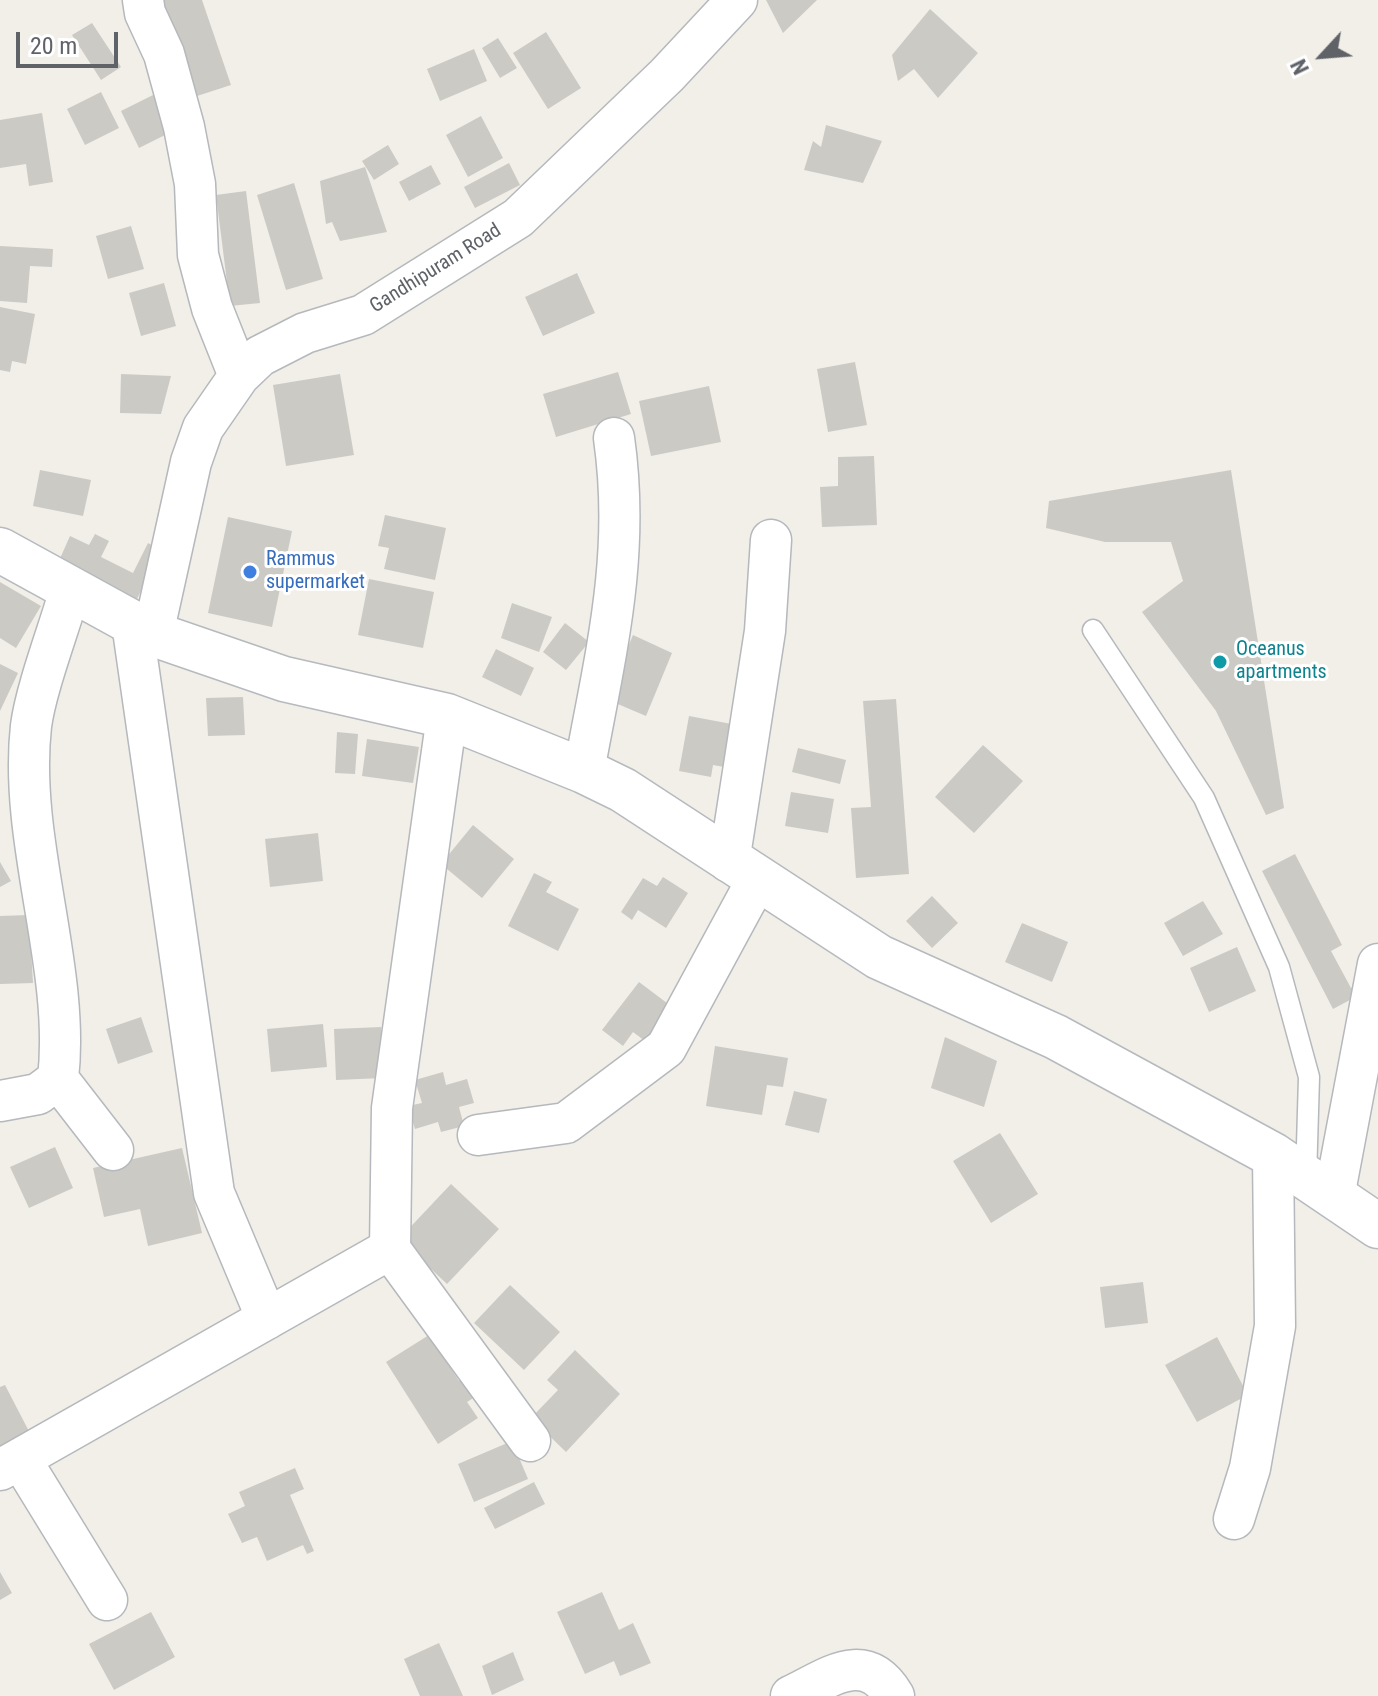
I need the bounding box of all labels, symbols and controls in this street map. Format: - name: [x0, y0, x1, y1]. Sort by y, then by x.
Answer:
- scale bar: [20, 16, 122, 66]
- north arrow: [1282, 16, 1362, 96]
- text: 20 m: [30, 32, 77, 60]
- text: N: [1286, 55, 1314, 78]
- street label: Gandhipuram Road: [366, 219, 506, 319]
- place label: Rammus supermarket: [266, 548, 365, 595]
- marker: Rammus supermarket: [241, 563, 259, 581]
- place label: Oceanus apartments: [1236, 638, 1327, 685]
- marker: Oceanus apartments: [1211, 653, 1229, 671]

